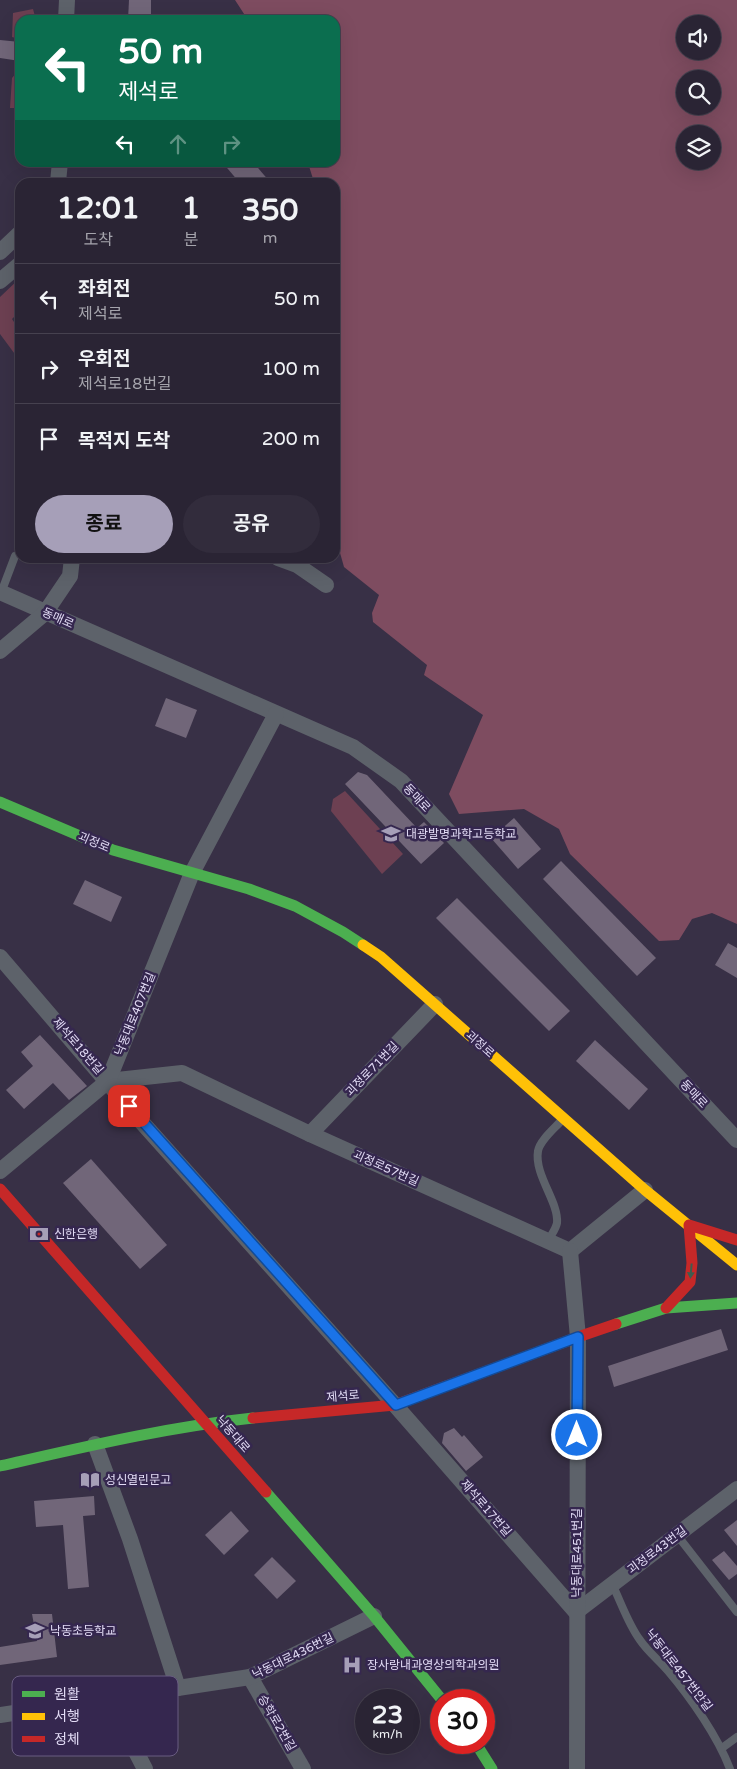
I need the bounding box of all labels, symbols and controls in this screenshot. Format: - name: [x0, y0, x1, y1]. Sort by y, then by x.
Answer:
- map controls: [676, 15, 721, 170]
- button: sound: [676, 15, 721, 60]
- text: 50 m: [118, 31, 203, 73]
- icon: left: [35, 35, 100, 100]
- button: search: [676, 70, 721, 115]
- text: 제석로: [118, 79, 179, 105]
- button: layers: [676, 125, 721, 170]
- icon: left: [111, 130, 139, 158]
- icon: ahead: [164, 130, 192, 158]
- icon: right: [217, 130, 245, 158]
- text: 12:01: [57, 190, 140, 227]
- text: 1: [181, 190, 200, 227]
- text: 350: [242, 192, 298, 229]
- text: m: [263, 228, 277, 248]
- text: 도착: [83, 230, 113, 250]
- text: 분: [183, 230, 198, 250]
- text: 좌회전: [78, 278, 130, 300]
- icon: left: [35, 285, 63, 313]
- text: 50 m: [274, 288, 320, 310]
- text: 제석로: [78, 304, 122, 324]
- text: 우회전: [78, 348, 130, 370]
- icon: right: [35, 355, 63, 383]
- text: 100 m: [262, 358, 320, 380]
- text: 제석로18번길: [78, 374, 172, 394]
- icon: arrive: [35, 425, 63, 453]
- text: 200 m: [262, 428, 320, 450]
- text: 목적지 도착: [78, 430, 170, 452]
- button: 종료: [35, 495, 173, 553]
- button: 공유: [183, 495, 320, 553]
- street label: 동매로: [40, 605, 76, 631]
- street label: 동매로: [401, 781, 433, 815]
- school or university icon: 대광발명과학고등학교: [380, 823, 402, 845]
- place label: 대광발명과학고등학교: [406, 827, 516, 841]
- street label: 괴정로: [76, 829, 112, 855]
- street label: 낙동대로407번길: [112, 970, 158, 1058]
- street label: 제석로18번길: [50, 1015, 106, 1077]
- street label: 괴정로: [463, 1028, 497, 1060]
- street label: 괴정로71번길: [343, 1039, 401, 1099]
- street label: 동매로: [678, 1077, 710, 1111]
- pin: [108, 1085, 150, 1127]
- icon: arrive: [115, 1092, 143, 1120]
- street label: 괴정로57번길: [351, 1147, 421, 1189]
- bank icon: 신한은행: [28, 1223, 50, 1245]
- place label: 신한은행: [54, 1227, 98, 1241]
- one-way arrow: [687, 1264, 695, 1280]
- street label: 제석로: [326, 1388, 360, 1404]
- position arrow: [550, 1408, 602, 1460]
- street label: 낙동대로: [213, 1413, 253, 1455]
- library icon: 성신열린문고: [79, 1469, 101, 1491]
- place label: 성신열린문고: [105, 1473, 171, 1487]
- street label: 제석로17번길: [458, 1477, 514, 1539]
- street label: 낙동대로451번길: [570, 1509, 584, 1597]
- street label: 괴정로43번길: [625, 1523, 689, 1577]
- school or university icon: 낙동초등학교: [24, 1620, 46, 1642]
- place label: 낙동초등학교: [50, 1624, 116, 1638]
- street label: 낙동대로457번안길: [643, 1626, 715, 1714]
- street label: 낙동대로436번길: [250, 1630, 336, 1682]
- hospital icon: 장사랑내과영상의학과의원: [341, 1654, 363, 1676]
- place label: 장사랑내과영상의학과의원: [367, 1658, 499, 1672]
- legend: [12, 1676, 178, 1756]
- text: 원활: [54, 1686, 80, 1703]
- speed limit sign: 30: [430, 1689, 495, 1754]
- street label: 승학로2번길: [255, 1692, 299, 1754]
- text: 23: [372, 1700, 403, 1730]
- text: 서행: [54, 1708, 80, 1725]
- text: km/h: [372, 1727, 403, 1741]
- text: 정체: [54, 1731, 80, 1748]

